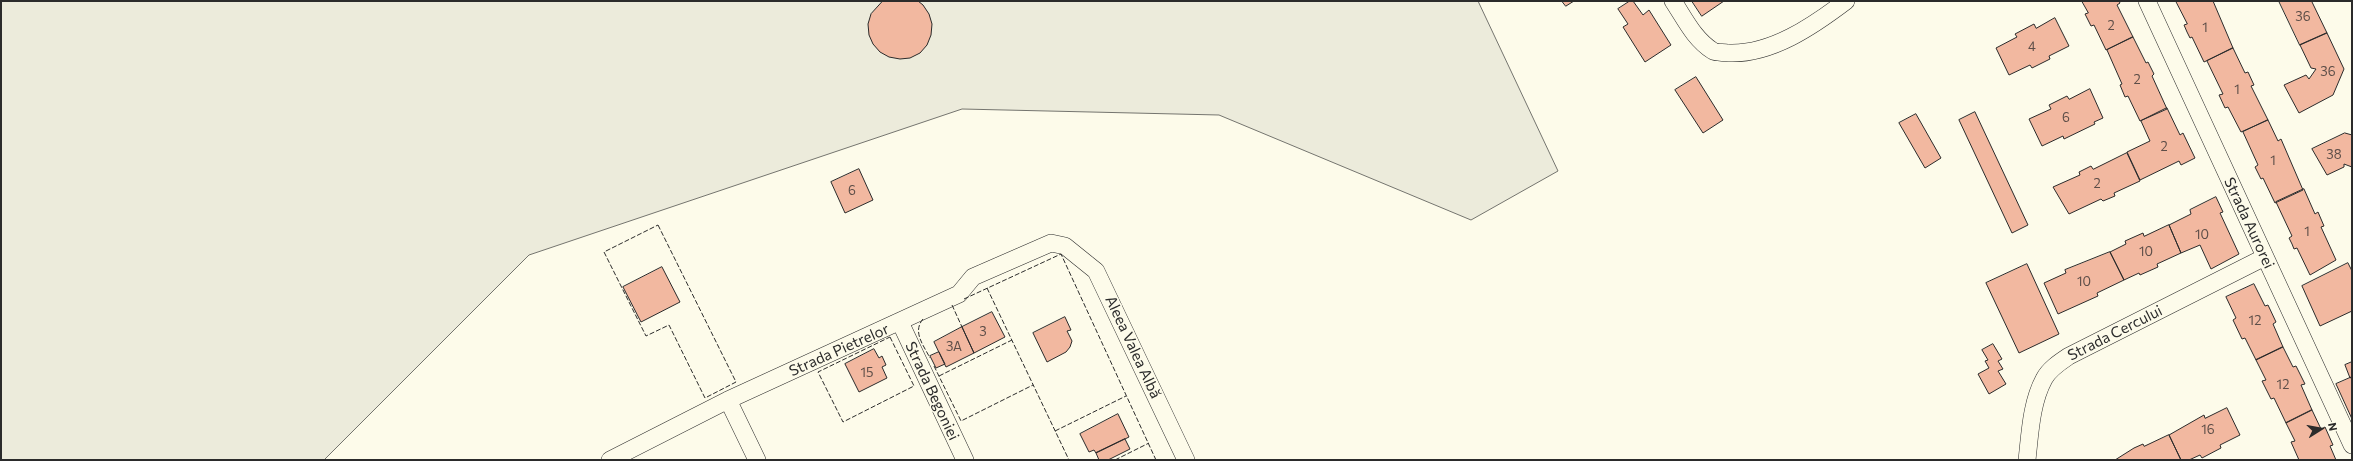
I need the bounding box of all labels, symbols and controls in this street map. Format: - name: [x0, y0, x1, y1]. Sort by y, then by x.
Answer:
- house number: 36: [2295, 9, 2311, 25]
- house number: 2: [2107, 18, 2115, 34]
- house number: 1: [2202, 20, 2208, 36]
- house number: 4: [2028, 39, 2036, 55]
- house number: 36: [2320, 64, 2336, 80]
- house number: 2: [2133, 72, 2141, 88]
- house number: 1: [2234, 82, 2240, 98]
- house number: 6: [2062, 110, 2070, 126]
- house number: 2: [2160, 139, 2168, 155]
- house number: 38: [2326, 147, 2342, 163]
- house number: 1: [2270, 153, 2276, 169]
- street label: Strada Aurorei: [2220, 174, 2278, 272]
- house number: 2: [2093, 176, 2101, 192]
- house number: 6: [848, 183, 856, 199]
- house number: 1: [2304, 224, 2310, 240]
- house number: 10: [2195, 227, 2209, 243]
- house number: 10: [2139, 244, 2153, 260]
- house number: 10: [2077, 274, 2091, 290]
- street label: Aleea Valea Albă: [1101, 293, 1165, 401]
- street label: Strada Cercului: [2065, 301, 2165, 365]
- house number: 12: [2249, 313, 2261, 329]
- street label: Strada Pietrelor: [786, 320, 892, 380]
- house number: 3: [979, 324, 987, 340]
- street label: Strada Begoniei: [901, 339, 963, 443]
- house number: 3A: [946, 339, 962, 355]
- house number: 15: [860, 365, 874, 381]
- house number: 12: [2277, 377, 2289, 393]
- north arrow: [2301, 409, 2341, 449]
- text: N: [2326, 421, 2340, 432]
- house number: 16: [2201, 422, 2215, 438]

